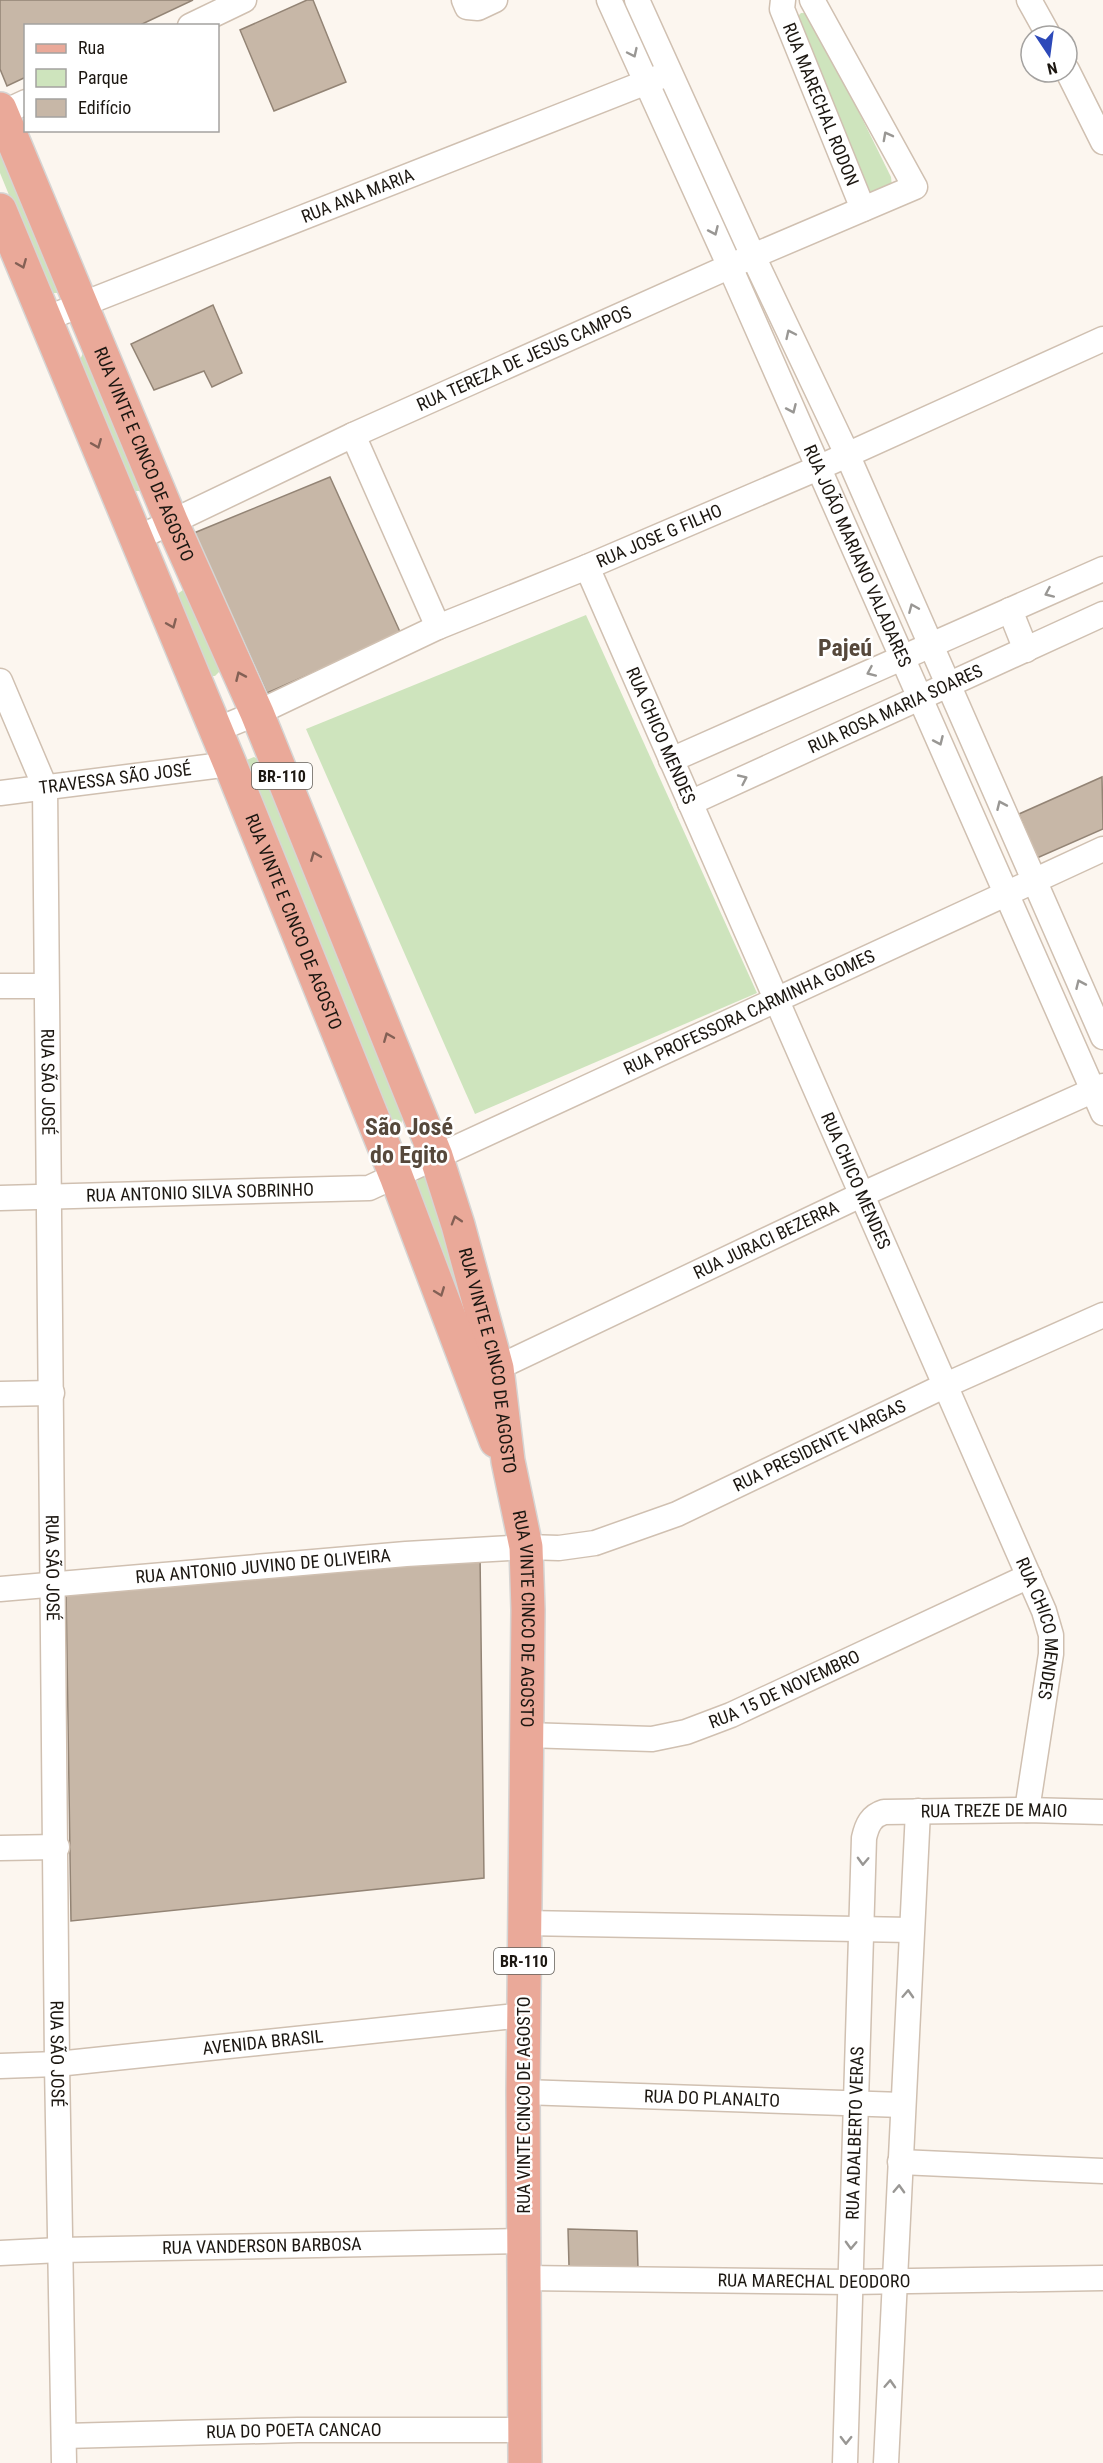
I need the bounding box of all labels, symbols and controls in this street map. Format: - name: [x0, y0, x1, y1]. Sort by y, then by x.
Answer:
- street label: RUA MARECHAL RODON: [779, 20, 863, 189]
- legend: [24, 24, 219, 132]
- north arrow: [1019, 24, 1079, 84]
- text: Rua: [78, 37, 105, 58]
- one-way arrow: [626, 47, 638, 58]
- text: N: [1045, 58, 1059, 78]
- text: Parque: [78, 67, 128, 88]
- text: Edifício: [78, 97, 131, 118]
- one-way arrow: [883, 132, 894, 142]
- street label: RUA ANA MARIA: [298, 164, 417, 227]
- one-way arrow: [706, 224, 718, 235]
- one-way arrow: [15, 258, 27, 269]
- street label: RUA TEREZA DE JESUS CAMPOS: [413, 301, 634, 415]
- one-way arrow: [785, 330, 797, 341]
- street label: RUA VINTE E CINCO DE AGOSTO: [90, 344, 199, 564]
- one-way arrow: [785, 403, 797, 414]
- one-way arrow: [90, 438, 102, 449]
- street label: RUA JOÃO MARIANO VALADARES: [800, 441, 916, 670]
- street label: RUA JOSE G FILHO: [593, 499, 725, 572]
- one-way arrow: [1045, 586, 1056, 598]
- one-way arrow: [908, 603, 920, 614]
- one-way arrow: [165, 618, 177, 629]
- district label: Pajeú: [818, 634, 872, 662]
- street label: RUA ROSA MARIA SOARES: [805, 660, 986, 757]
- street label: RUA CHICO MENDES: [622, 664, 700, 807]
- one-way arrow: [867, 665, 878, 677]
- one-way arrow: [235, 672, 247, 683]
- one-way arrow: [932, 735, 944, 746]
- street label: TRAVESSA SÃO JOSÉ: [38, 758, 192, 798]
- road number: BR-110: [252, 763, 312, 789]
- one-way arrow: [737, 774, 748, 786]
- one-way arrow: [996, 801, 1008, 812]
- street label: RUA VINTE E CINCO DE AGOSTO: [241, 811, 347, 1032]
- one-way arrow: [309, 852, 322, 862]
- street label: RUA PROFESSORA CARMINHA GOMES: [620, 945, 878, 1079]
- one-way arrow: [1075, 979, 1087, 990]
- street label: RUA SÃO JOSÉ: [37, 1029, 59, 1135]
- one-way arrow: [383, 1032, 395, 1043]
- street label: RUA CHICO MENDES: [817, 1109, 895, 1252]
- district label: São José do Egito: [365, 1113, 453, 1169]
- street label: RUA ANTONIO SILVA SOBRINHO: [86, 1178, 314, 1206]
- street label: RUA JURACI BEZERRA: [690, 1196, 842, 1283]
- one-way arrow: [451, 1215, 463, 1226]
- street label: RUA VINTE E CINCO DE AGOSTO: [455, 1245, 521, 1476]
- one-way arrow: [433, 1286, 446, 1297]
- street label: RUA PRESIDENTE VARGAS: [730, 1395, 909, 1496]
- street label: RUA VINTE CINCO DE AGOSTO: [509, 1508, 539, 1727]
- street label: RUA SÃO JOSÉ: [42, 1514, 64, 1621]
- street label: RUA ANTONIO JUVINO DE OLIVEIRA: [134, 1544, 392, 1587]
- street label: RUA CHICO MENDES: [1012, 1554, 1062, 1701]
- street label: RUA 15 DE NOVEMBRO: [706, 1645, 863, 1732]
- street label: RUA TREZE DE MAIO: [920, 1799, 1068, 1821]
- one-way arrow: [857, 1857, 870, 1866]
- road number: BR-110: [494, 1948, 554, 1974]
- one-way arrow: [901, 1990, 914, 1999]
- street label: RUA VINTE CINCO DE AGOSTO: [513, 1996, 534, 2214]
- street label: RUA SÃO JOSÉ: [46, 2000, 69, 2107]
- street label: AVENIDA BRASIL: [201, 2025, 325, 2059]
- street label: RUA ADALBERTO VERAS: [841, 2046, 868, 2220]
- street label: RUA DO PLANALTO: [643, 2085, 780, 2111]
- one-way arrow: [893, 2184, 905, 2193]
- street label: RUA VANDERSON BARBOSA: [162, 2233, 362, 2258]
- one-way arrow: [845, 2241, 857, 2250]
- street label: RUA MARECHAL DEODORO: [717, 2269, 911, 2292]
- one-way arrow: [884, 2379, 897, 2388]
- street label: RUA DO POETA CANCAO: [206, 2419, 382, 2442]
- one-way arrow: [840, 2436, 852, 2445]

